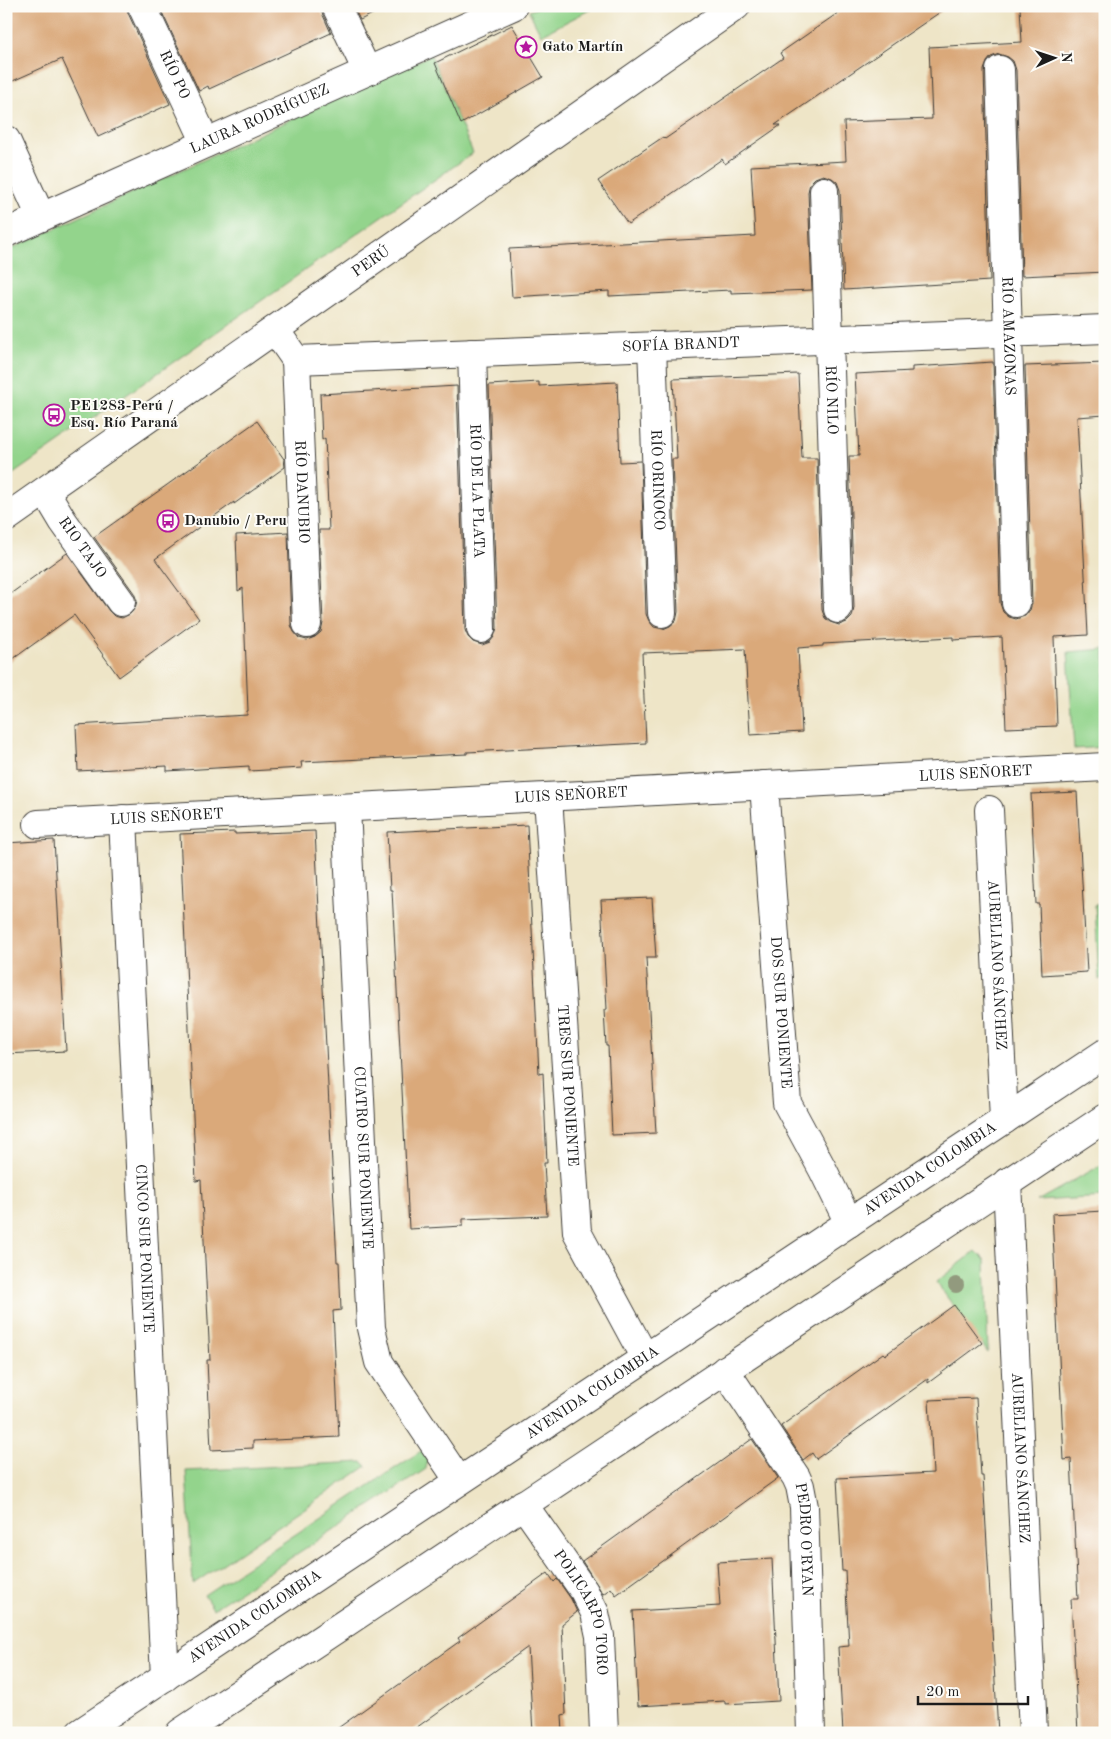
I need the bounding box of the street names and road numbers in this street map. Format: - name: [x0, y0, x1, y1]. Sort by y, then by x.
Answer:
- street label: RÍO PO: [156, 48, 192, 102]
- street label: LAURA RODRÍGUEZ: [188, 82, 332, 157]
- street label: PERÚ: [349, 240, 393, 280]
- street label: RÍO AMAZONAS: [999, 276, 1017, 396]
- street label: SOFÍA BRANDT: [622, 335, 740, 355]
- street label: RÍO NILO: [822, 365, 841, 435]
- street label: RÍO DE LA PLATA: [467, 423, 486, 559]
- street label: RÍO ORINOCO: [648, 429, 666, 531]
- street label: RÍO DANUBIO: [292, 440, 311, 544]
- street label: RIO TAJO: [55, 515, 109, 581]
- street label: LUIS SEÑORET: [918, 763, 1033, 784]
- street label: LUIS SEÑORET: [514, 784, 628, 806]
- street label: LUIS SEÑORET: [110, 806, 224, 828]
- street label: AURELIANO SÁNCHEZ: [985, 879, 1009, 1051]
- street label: DOS SUR PONIENTE: [767, 936, 793, 1089]
- street label: TRES SUR PONIENTE: [554, 1004, 580, 1167]
- street label: CUATRO SUR PONIENTE: [351, 1066, 375, 1250]
- street label: AVENIDA COLOMBIA: [861, 1119, 1000, 1219]
- street label: CINCO SUR PONIENTE: [132, 1164, 156, 1333]
- street label: AVENIDA COLOMBIA: [523, 1343, 662, 1442]
- street label: AURELIANO SÁNCHEZ: [1008, 1372, 1032, 1544]
- street label: PEDRO O'RYAN: [792, 1481, 814, 1597]
- street label: POLICARPO TORO: [550, 1547, 609, 1676]
- street label: AVENIDA COLOMBIA: [186, 1567, 325, 1666]

